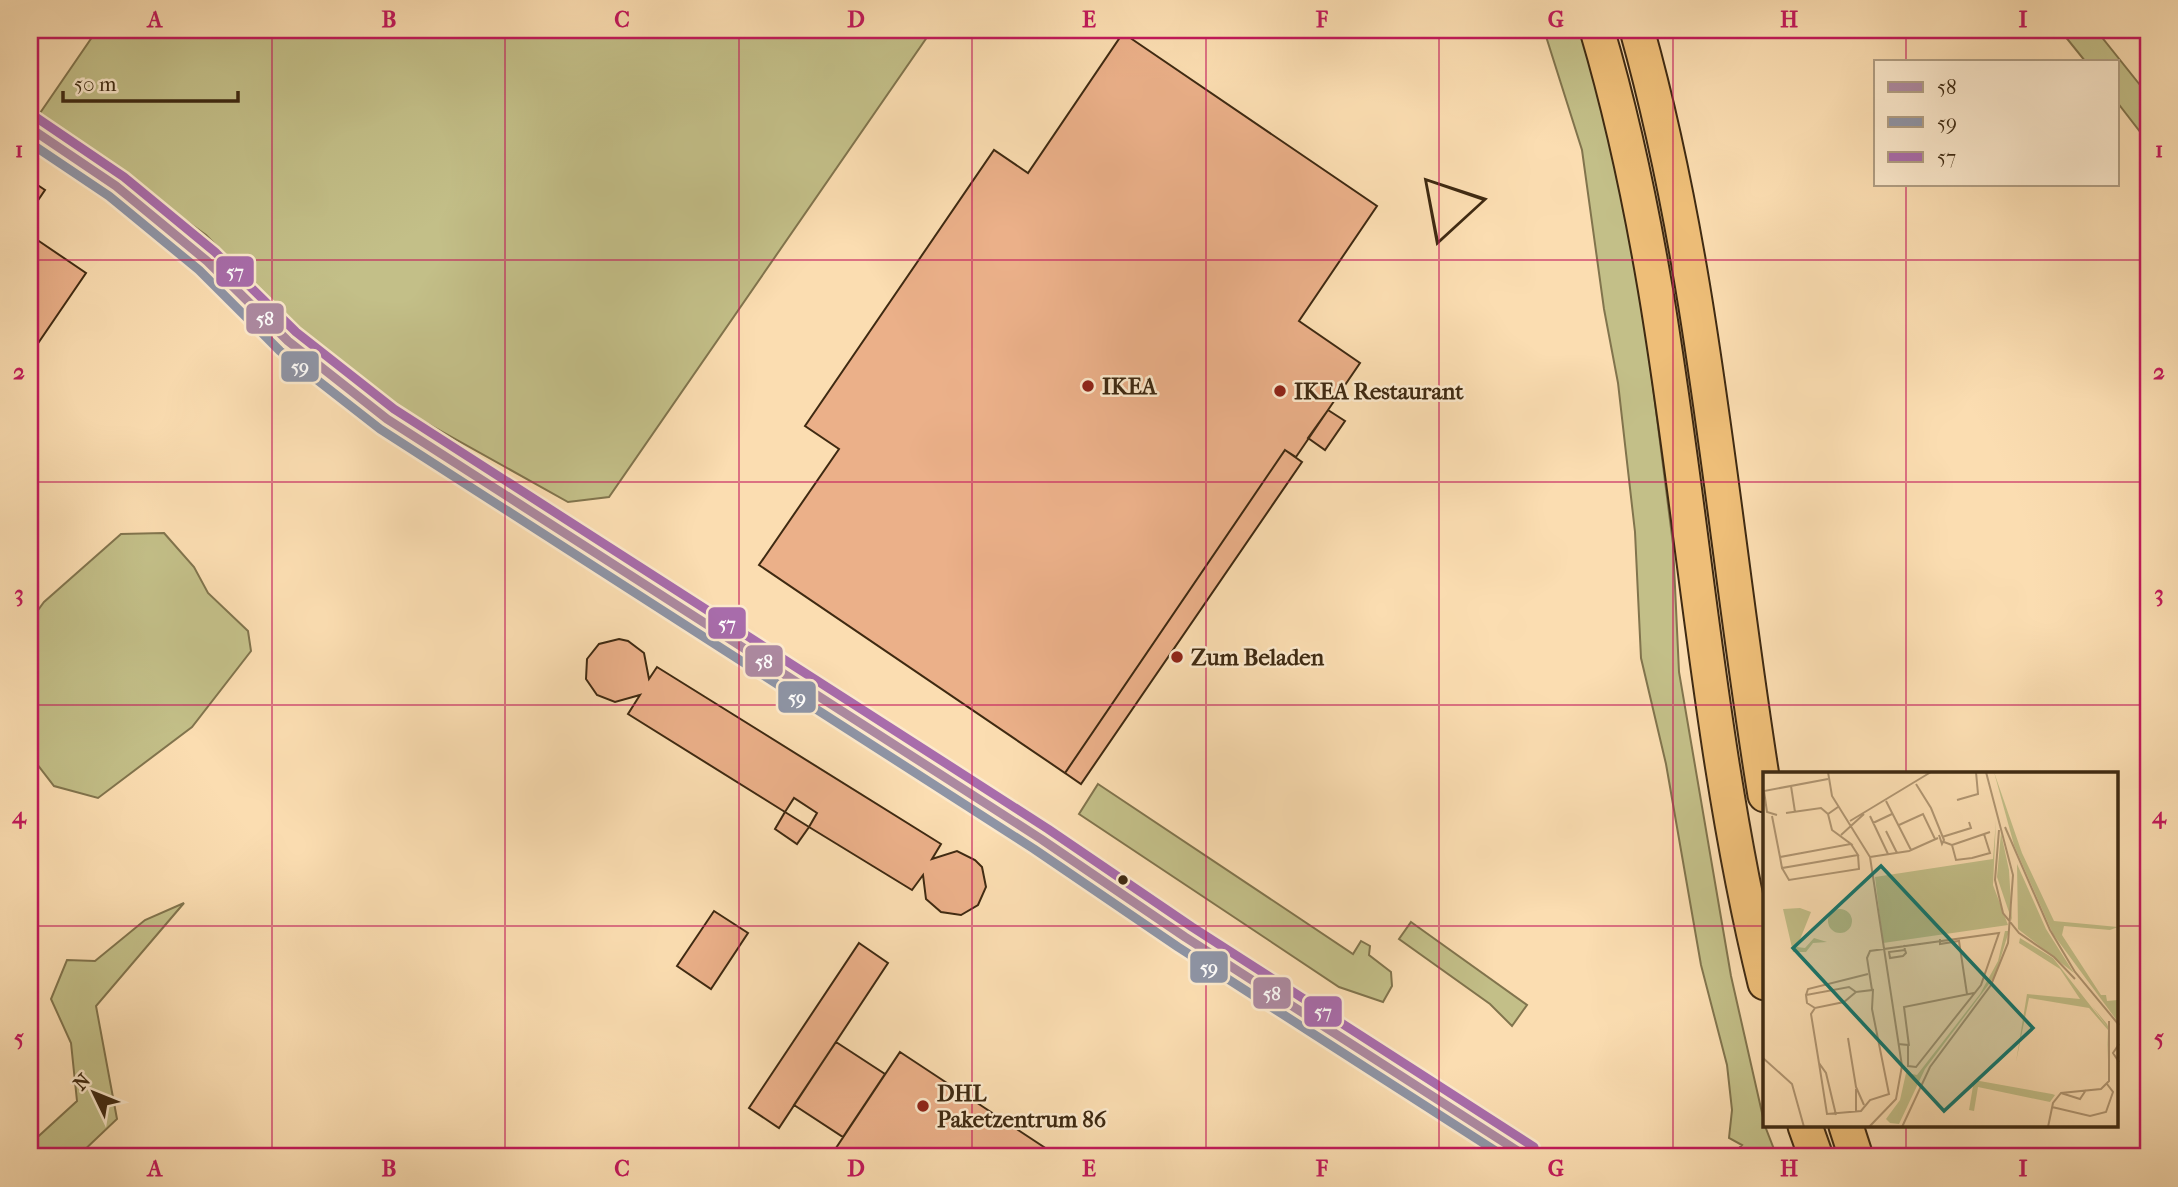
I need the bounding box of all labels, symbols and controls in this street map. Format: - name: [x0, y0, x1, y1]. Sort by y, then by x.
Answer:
- text: A: [146, 6, 164, 33]
- text: B: [382, 6, 397, 33]
- text: C: [614, 6, 630, 33]
- text: D: [847, 6, 865, 33]
- text: E: [1082, 6, 1096, 33]
- text: F: [1315, 6, 1329, 33]
- text: G: [1548, 6, 1564, 33]
- text: H: [1780, 6, 1798, 33]
- text: I: [2019, 6, 2028, 33]
- scale bar: [63, 60, 238, 104]
- legend: [1874, 60, 2118, 186]
- text: 50 m: [74, 72, 117, 96]
- text: 58: [1937, 75, 1957, 99]
- text: 59: [1937, 111, 1957, 135]
- text: 1: [15, 136, 23, 163]
- text: 1: [2155, 136, 2163, 163]
- text: 57: [1937, 145, 1956, 169]
- line badge: 57: [215, 255, 255, 288]
- text: 57: [226, 261, 244, 283]
- line badge: 58: [245, 302, 285, 335]
- text: 58: [256, 308, 274, 330]
- line badge: 59: [280, 350, 320, 383]
- text: 59: [291, 356, 309, 378]
- text: 2: [13, 358, 25, 385]
- text: 2: [2153, 358, 2165, 385]
- place label: IKEA: [1102, 373, 1158, 400]
- marker: IKEA: [1080, 378, 1096, 394]
- place label: IKEA Restaurant: [1294, 378, 1464, 405]
- marker: IKEA Restaurant: [1272, 383, 1288, 399]
- text: 3: [14, 580, 24, 607]
- text: 3: [2154, 580, 2164, 607]
- line badge: 57: [707, 606, 747, 640]
- text: 57: [718, 613, 736, 635]
- line badge: 58: [744, 644, 784, 678]
- place label: Zum Beladen: [1191, 644, 1325, 671]
- marker: Zum Beladen: [1169, 649, 1185, 665]
- text: 58: [755, 651, 773, 673]
- line badge: 59: [777, 680, 817, 714]
- text: 59: [788, 687, 806, 709]
- inset map: [1763, 772, 2118, 1128]
- text: 4: [11, 802, 27, 829]
- text: 4: [2151, 802, 2167, 829]
- unlabelled marker: [1116, 873, 1130, 887]
- line badge: 59: [1189, 950, 1229, 984]
- text: 59: [1200, 957, 1218, 979]
- line badge: 58: [1252, 976, 1292, 1010]
- text: 58: [1263, 983, 1281, 1005]
- line badge: 57: [1303, 995, 1343, 1028]
- text: 57: [1314, 1001, 1332, 1023]
- text: 5: [14, 1024, 24, 1051]
- text: 5: [2154, 1024, 2164, 1051]
- north arrow: [60, 1058, 130, 1128]
- text: N: [69, 1069, 96, 1095]
- place label: DHL Paketzentrum 86: [937, 1080, 1107, 1133]
- marker: DHL Paketzentrum 86: [915, 1098, 931, 1114]
- text: A: [146, 1155, 164, 1182]
- text: B: [382, 1155, 397, 1182]
- text: C: [614, 1155, 630, 1182]
- text: D: [847, 1155, 865, 1182]
- text: E: [1082, 1155, 1096, 1182]
- text: F: [1315, 1155, 1329, 1182]
- text: G: [1548, 1155, 1564, 1182]
- text: H: [1780, 1155, 1798, 1182]
- text: I: [2019, 1155, 2028, 1182]

